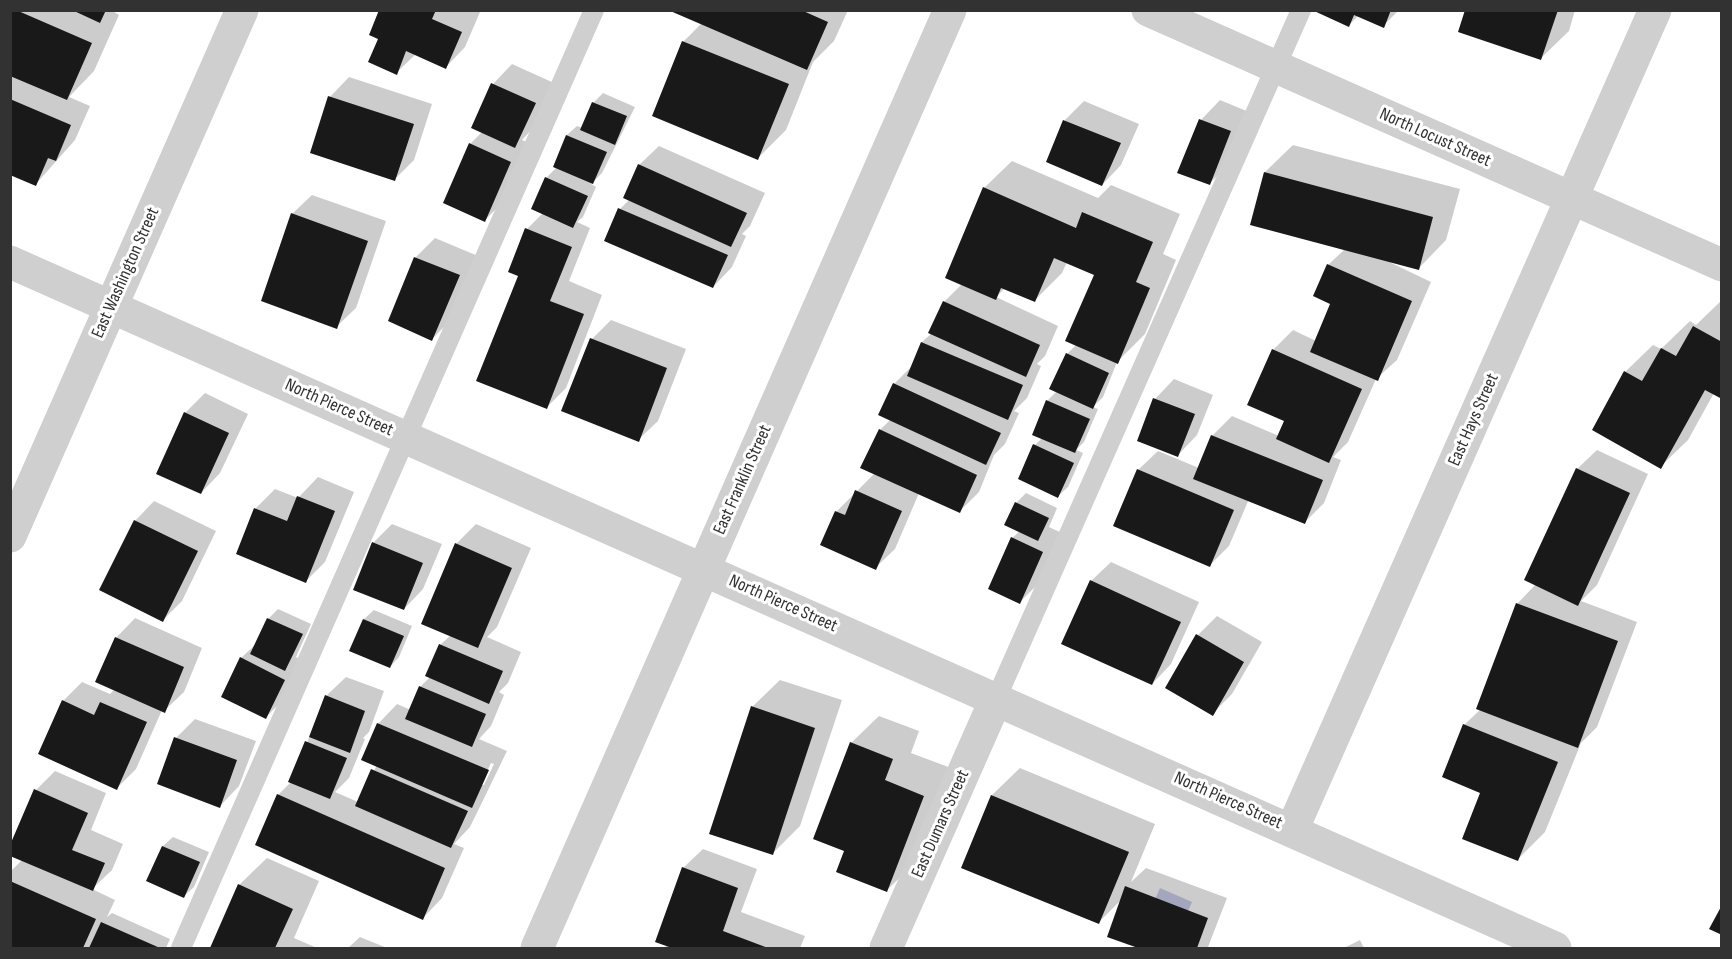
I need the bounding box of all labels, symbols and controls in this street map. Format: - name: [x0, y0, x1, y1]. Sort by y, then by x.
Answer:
- street label: North Locust Street: [1376, 104, 1494, 172]
- street label: East Washington Street: [88, 204, 164, 342]
- street label: East Hays Street: [1444, 370, 1504, 470]
- street label: North Pierce Street: [281, 374, 397, 442]
- street label: East Franklin Street: [709, 422, 777, 538]
- street label: North Pierce Street: [725, 570, 841, 638]
- street label: East Dumars Street: [908, 767, 974, 881]
- street label: North Pierce Street: [1170, 767, 1286, 835]

